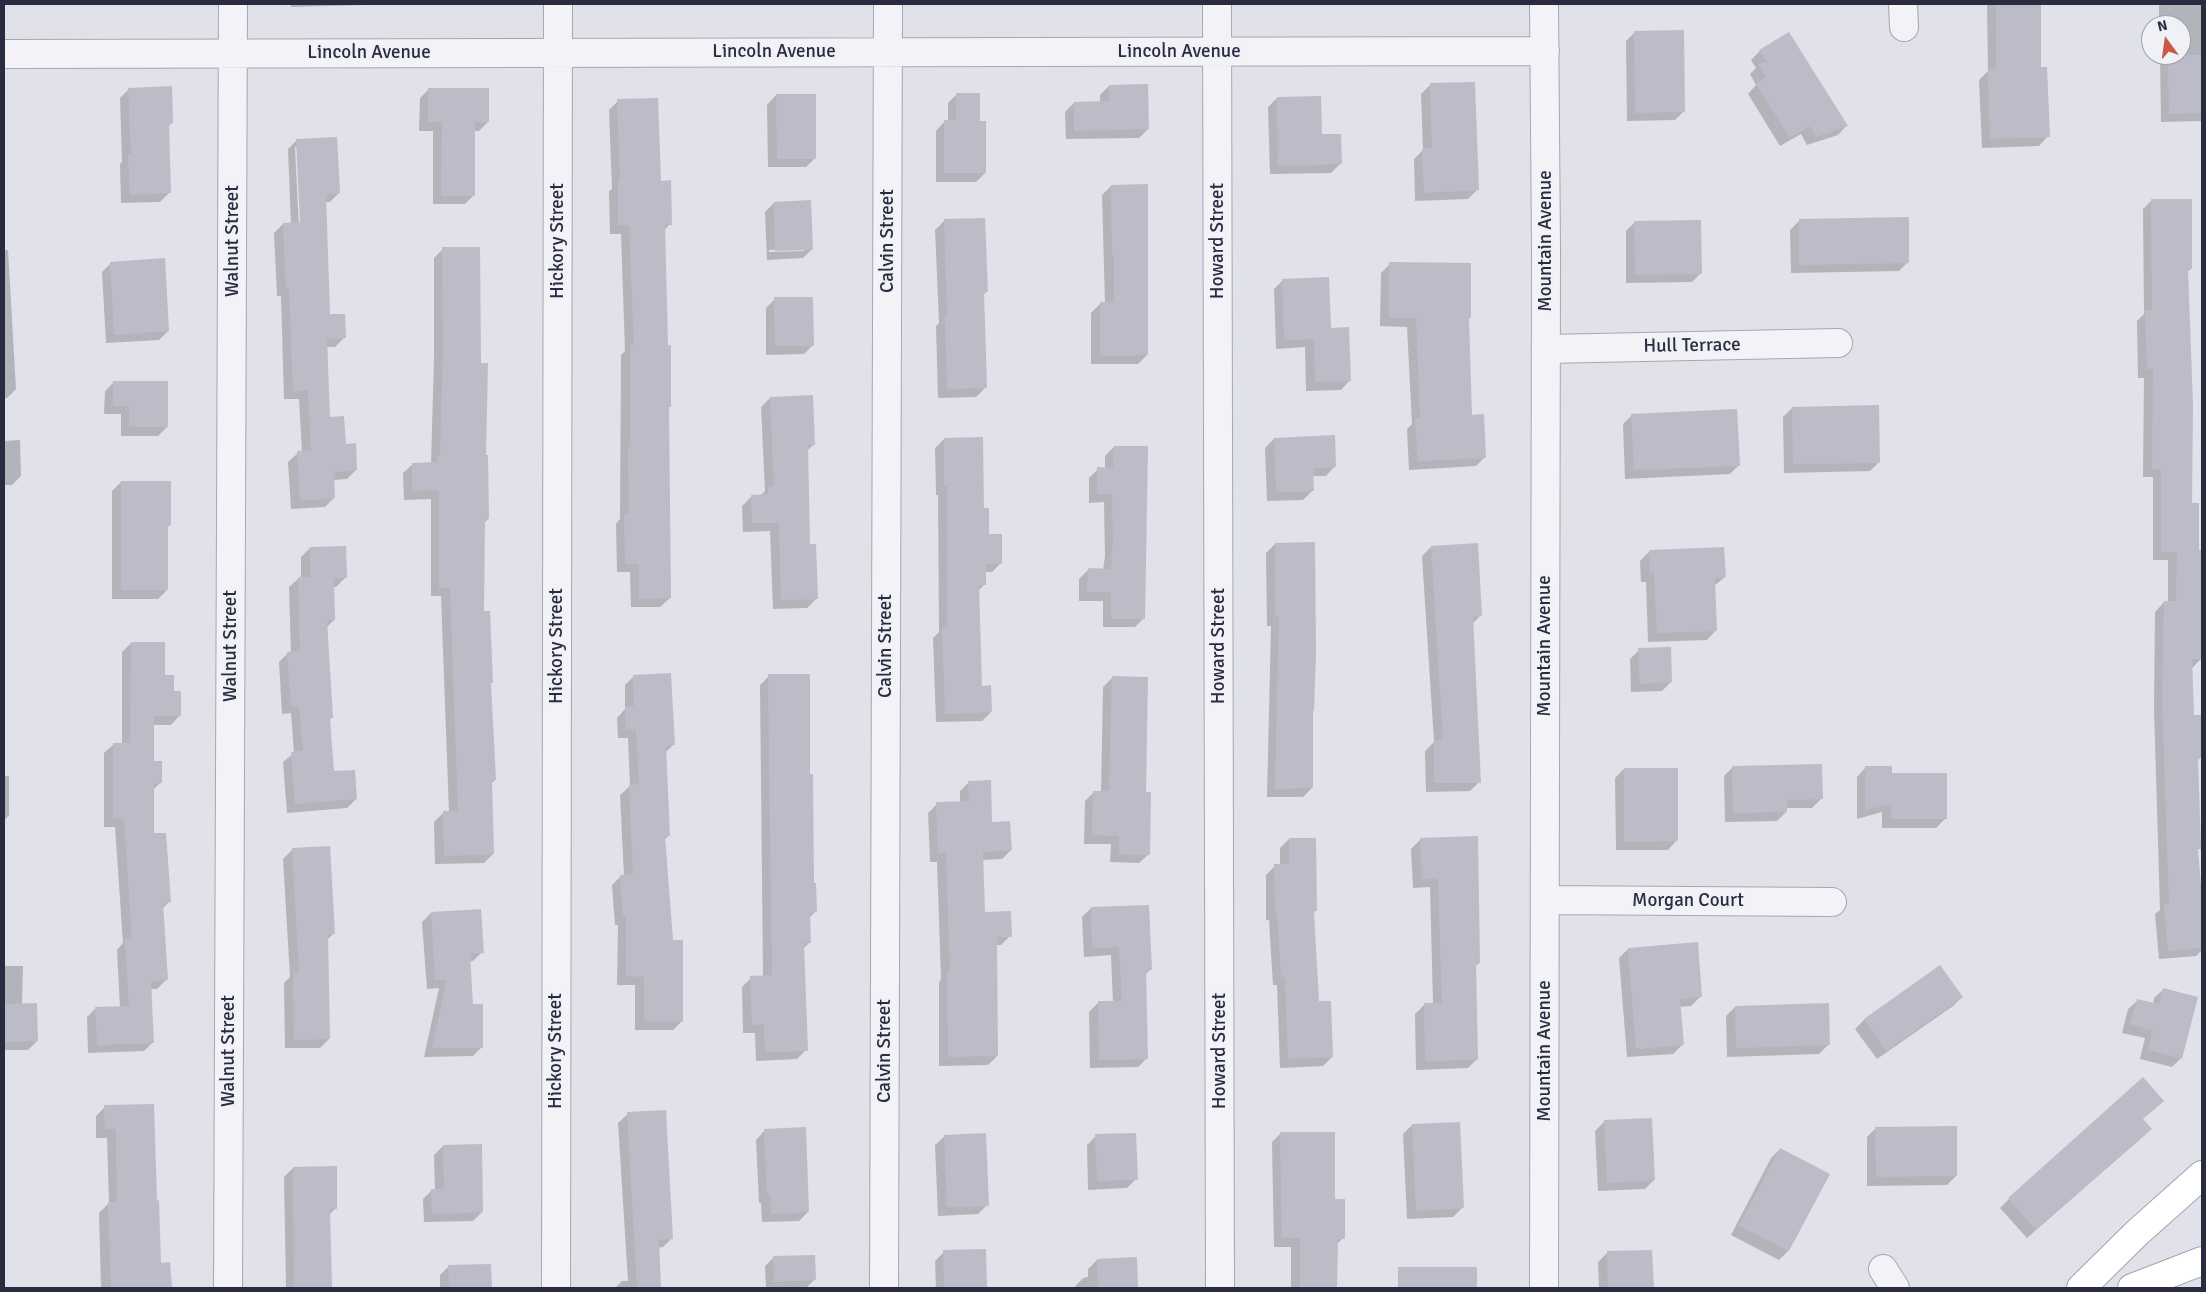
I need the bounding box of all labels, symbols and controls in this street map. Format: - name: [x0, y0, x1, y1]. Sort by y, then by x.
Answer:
- north arrow: [2141, 15, 2191, 65]
- text: N: [2156, 17, 2169, 35]
- street label: Lincoln Avenue: [712, 41, 836, 63]
- street label: Lincoln Avenue: [1117, 41, 1241, 63]
- street label: Lincoln Avenue: [307, 42, 431, 64]
- street label: Mountain Avenue: [1535, 170, 1557, 312]
- street label: Hickory Street: [547, 183, 569, 299]
- street label: Howard Street: [1207, 183, 1229, 299]
- street label: Walnut Street: [222, 185, 244, 297]
- street label: Calvin Street: [877, 189, 899, 293]
- street label: Hull Terrace: [1643, 334, 1741, 358]
- street label: Mountain Avenue: [1534, 575, 1556, 717]
- street label: Hickory Street: [546, 588, 568, 704]
- street label: Howard Street: [1208, 588, 1230, 704]
- street label: Walnut Street: [220, 590, 242, 702]
- street label: Calvin Street: [875, 594, 897, 698]
- street label: Morgan Court: [1632, 890, 1744, 912]
- street label: Mountain Avenue: [1534, 980, 1556, 1122]
- street label: Hickory Street: [545, 993, 567, 1109]
- street label: Howard Street: [1209, 993, 1231, 1109]
- street label: Walnut Street: [218, 995, 240, 1107]
- street label: Calvin Street: [874, 999, 896, 1103]

